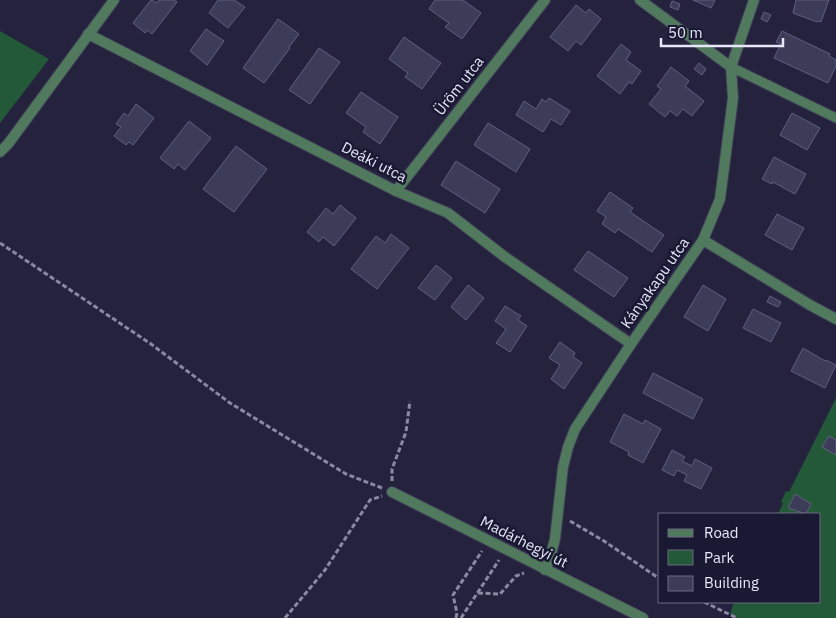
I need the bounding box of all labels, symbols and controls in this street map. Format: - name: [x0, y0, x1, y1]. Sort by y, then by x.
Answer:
- scale bar: [661, 15, 784, 47]
- text: 50 m: [668, 23, 703, 42]
- street label: Üröm utca: [430, 52, 488, 119]
- street label: Deáki utca: [338, 137, 410, 186]
- street label: Kányakapu utca: [616, 233, 693, 332]
- street label: Madárhegyi út: [477, 511, 571, 572]
- legend: [658, 513, 821, 603]
- text: Road: [704, 523, 739, 542]
- text: Park: [704, 548, 734, 567]
- text: Building: [704, 573, 759, 592]

